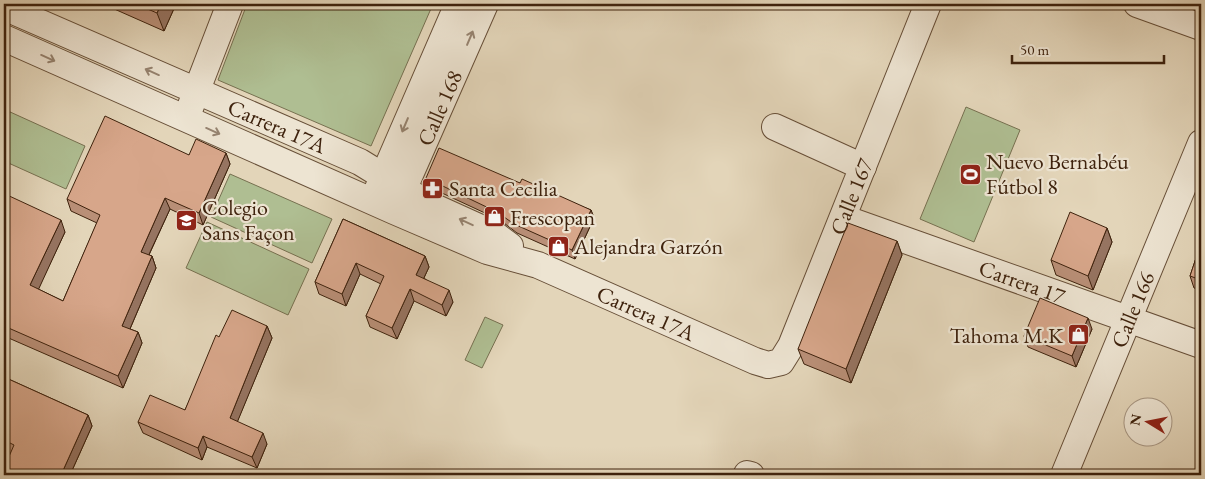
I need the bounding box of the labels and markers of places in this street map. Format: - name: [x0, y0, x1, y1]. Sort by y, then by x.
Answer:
- place label: Nuevo Bernabéu Fútbol 8: [986, 147, 1129, 201]
- sports icon: Nuevo Bernabéu Fútbol 8: [958, 162, 982, 186]
- place label: Santa Cecilia: [449, 174, 558, 203]
- pharmacy icon: Santa Cecilia: [421, 176, 445, 200]
- place label: Colegio Sans Façon: [202, 193, 295, 247]
- place label: Frescopan: [510, 203, 595, 232]
- shop icon: Frescopan: [482, 205, 506, 229]
- school or university icon: Colegio Sans Façon: [174, 208, 198, 232]
- place label: Alejandra Garzón: [573, 232, 723, 261]
- shop icon: Alejandra Garzón: [546, 234, 570, 258]
- place label: Tahoma M.K: [949, 321, 1064, 350]
- shop icon: Tahoma M.K: [1067, 323, 1091, 347]

